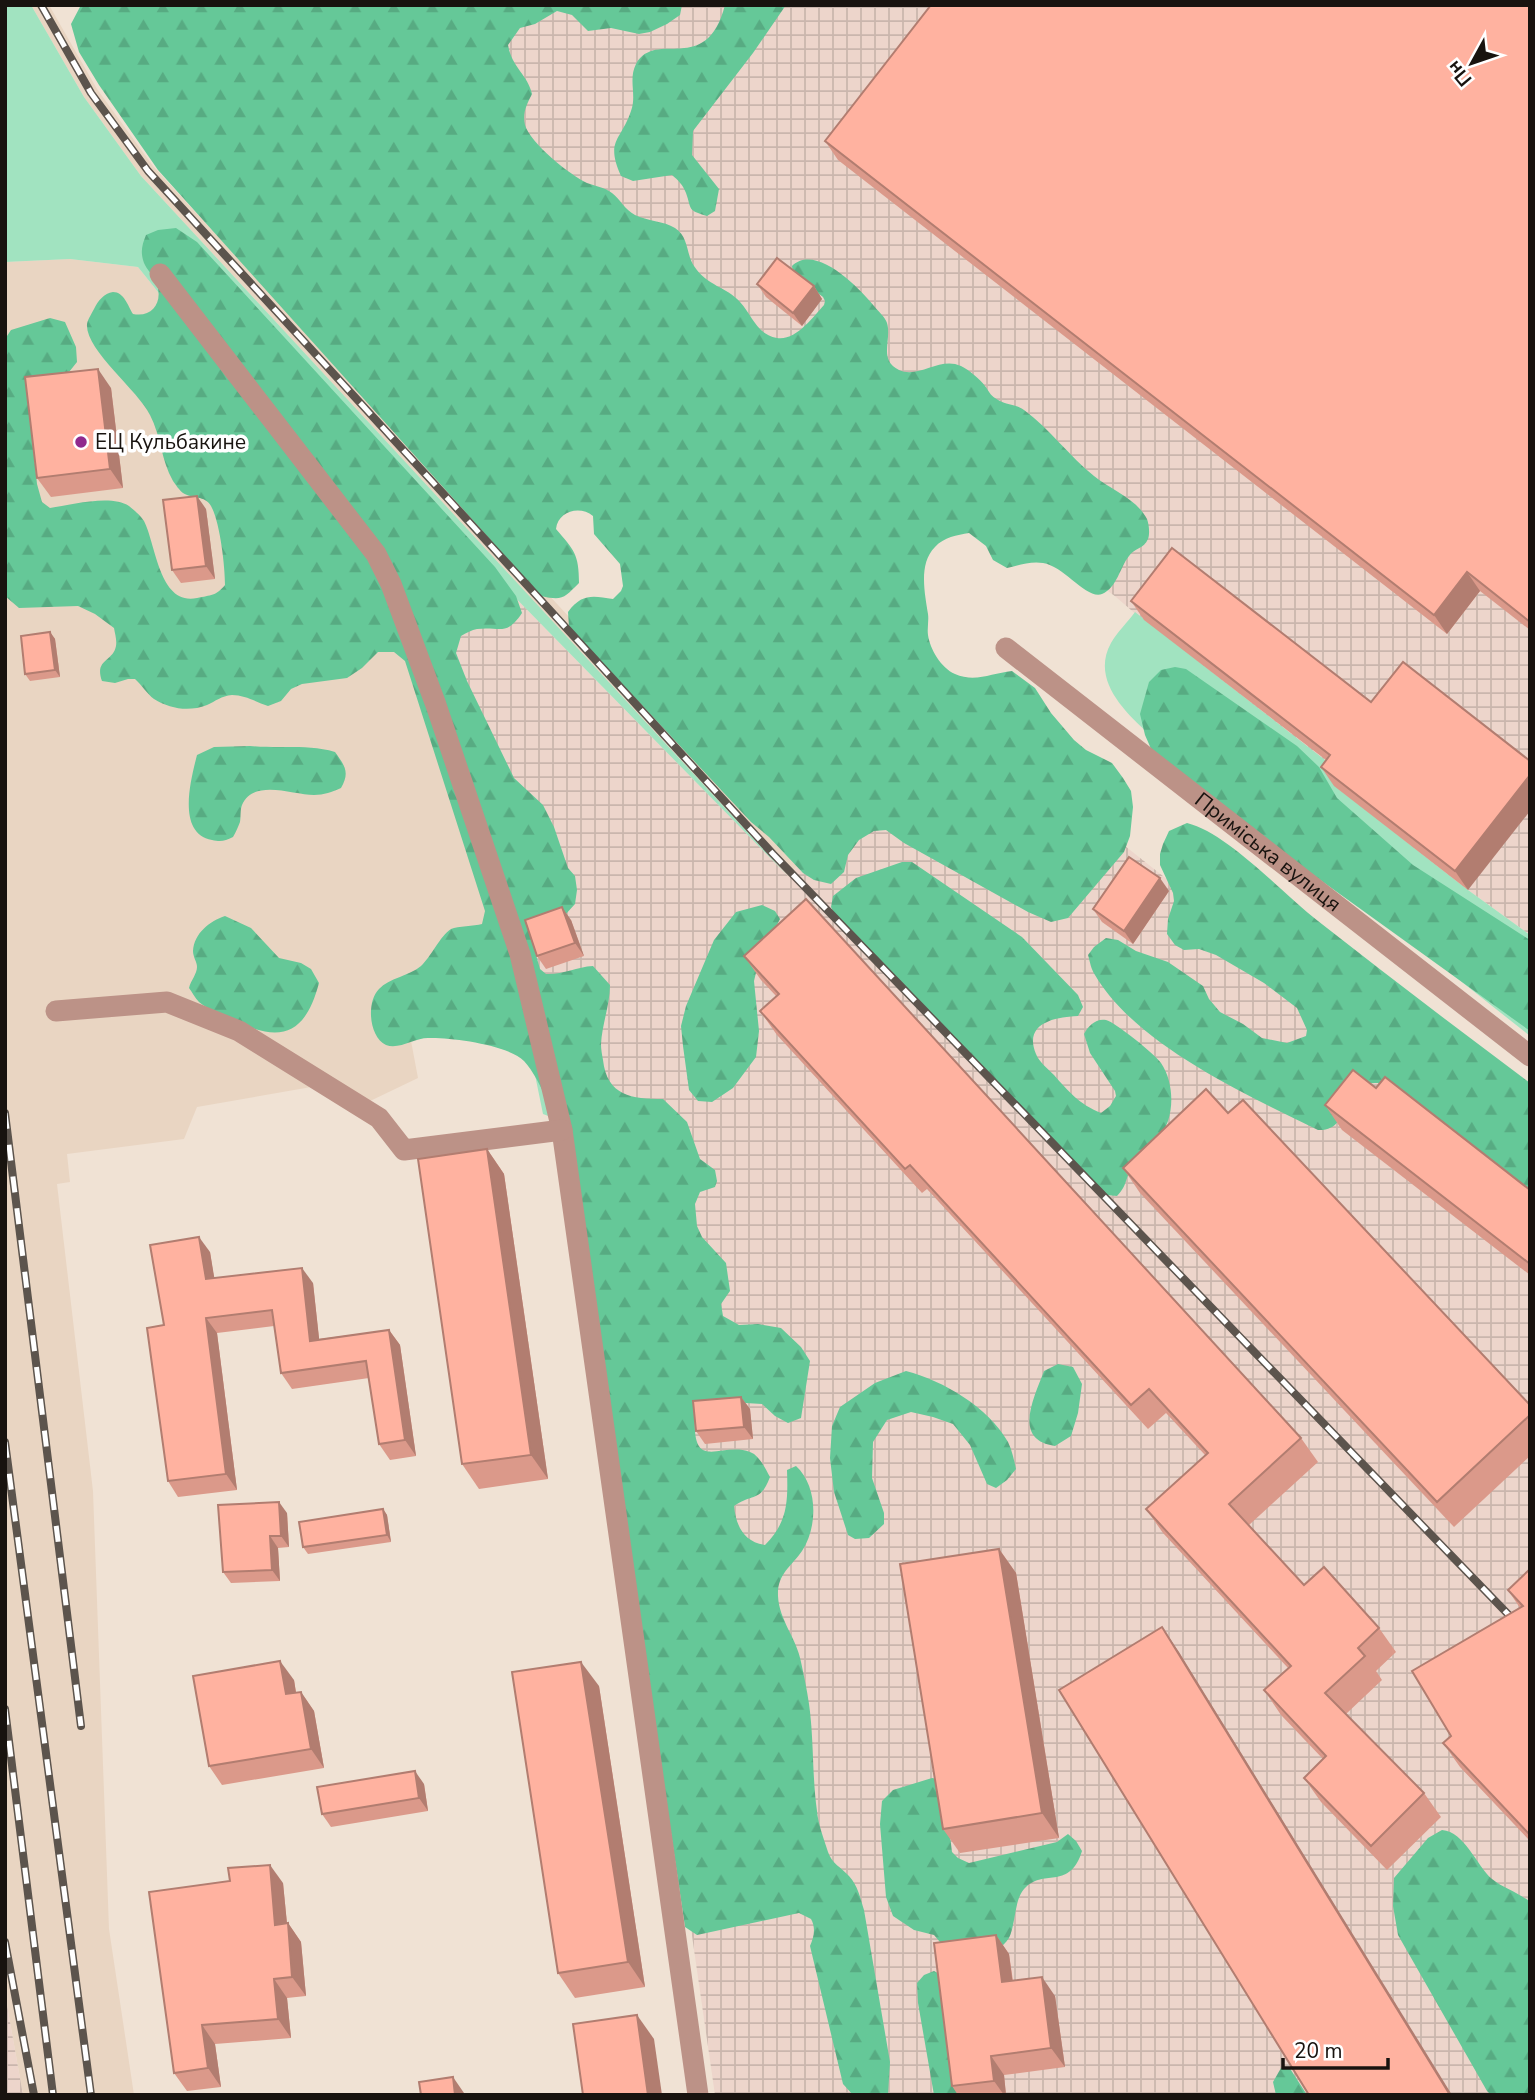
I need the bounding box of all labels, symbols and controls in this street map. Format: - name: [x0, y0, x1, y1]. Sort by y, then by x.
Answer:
- north arrow: [1437, 28, 1507, 98]
- text: Пн: [1441, 55, 1478, 92]
- place label: ЕЦ Кульбакине: [95, 428, 246, 456]
- marker: ЕЦ Кульбакине: [73, 434, 89, 450]
- street label: Приміська вулиця: [1189, 786, 1347, 918]
- scale bar: [1283, 2026, 1388, 2070]
- text: 20 m: [1294, 2037, 1343, 2065]

